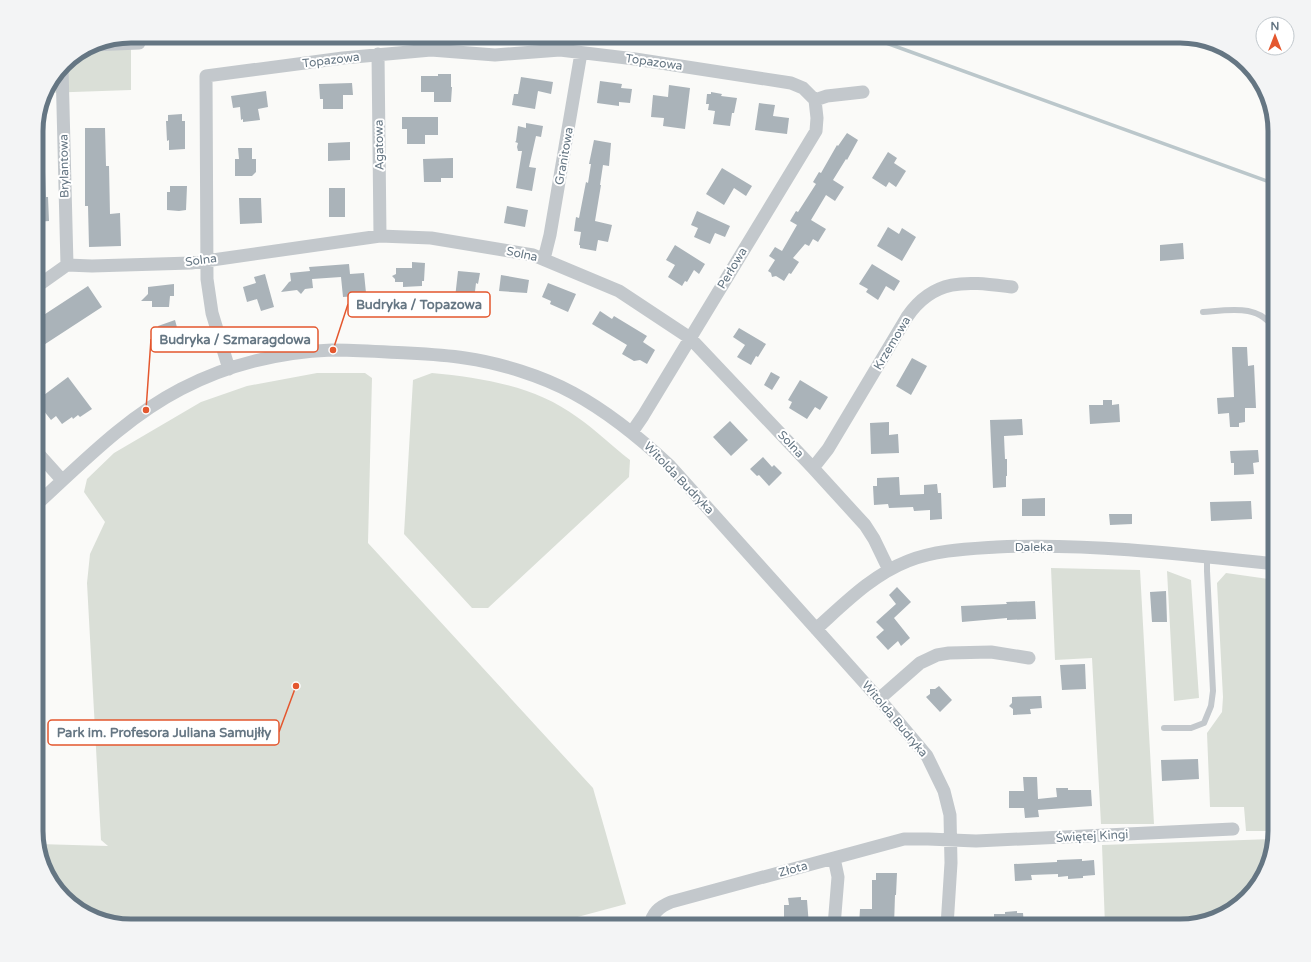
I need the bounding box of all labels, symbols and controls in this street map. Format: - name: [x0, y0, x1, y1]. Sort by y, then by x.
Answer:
- north arrow: [1255, 16, 1295, 56]
- text: N: [1271, 20, 1279, 33]
- street label: Topazowa: [302, 50, 360, 70]
- street label: Topazowa: [625, 51, 683, 73]
- street label: Agatowa: [372, 119, 386, 171]
- street label: Granitowa: [552, 126, 576, 186]
- street label: Brylantowa: [56, 134, 72, 198]
- street label: Solna: [505, 244, 539, 264]
- street label: Perłowa: [714, 245, 750, 291]
- street label: Solna: [184, 251, 218, 269]
- callout: Budryka / Topazowa: [348, 292, 490, 317]
- text: Budryka / Topazowa: [356, 297, 482, 313]
- street label: Krzemowa: [871, 314, 913, 372]
- callout: Budryka / Szmaragdowa: [151, 327, 318, 352]
- text: Budryka / Szmaragdowa: [159, 332, 311, 348]
- street label: Solna: [775, 428, 807, 460]
- street label: Witolda Budryka: [641, 439, 717, 517]
- street label: Daleka: [1015, 540, 1053, 554]
- street label: Witolda Budryka: [859, 678, 931, 760]
- callout: Park im. Profesora Juliana Samujłły: [48, 720, 279, 745]
- text: Park im. Profesora Juliana Samujłły: [57, 725, 271, 741]
- street label: Świętej Kingi: [1055, 827, 1129, 845]
- street label: Złota: [777, 858, 809, 880]

